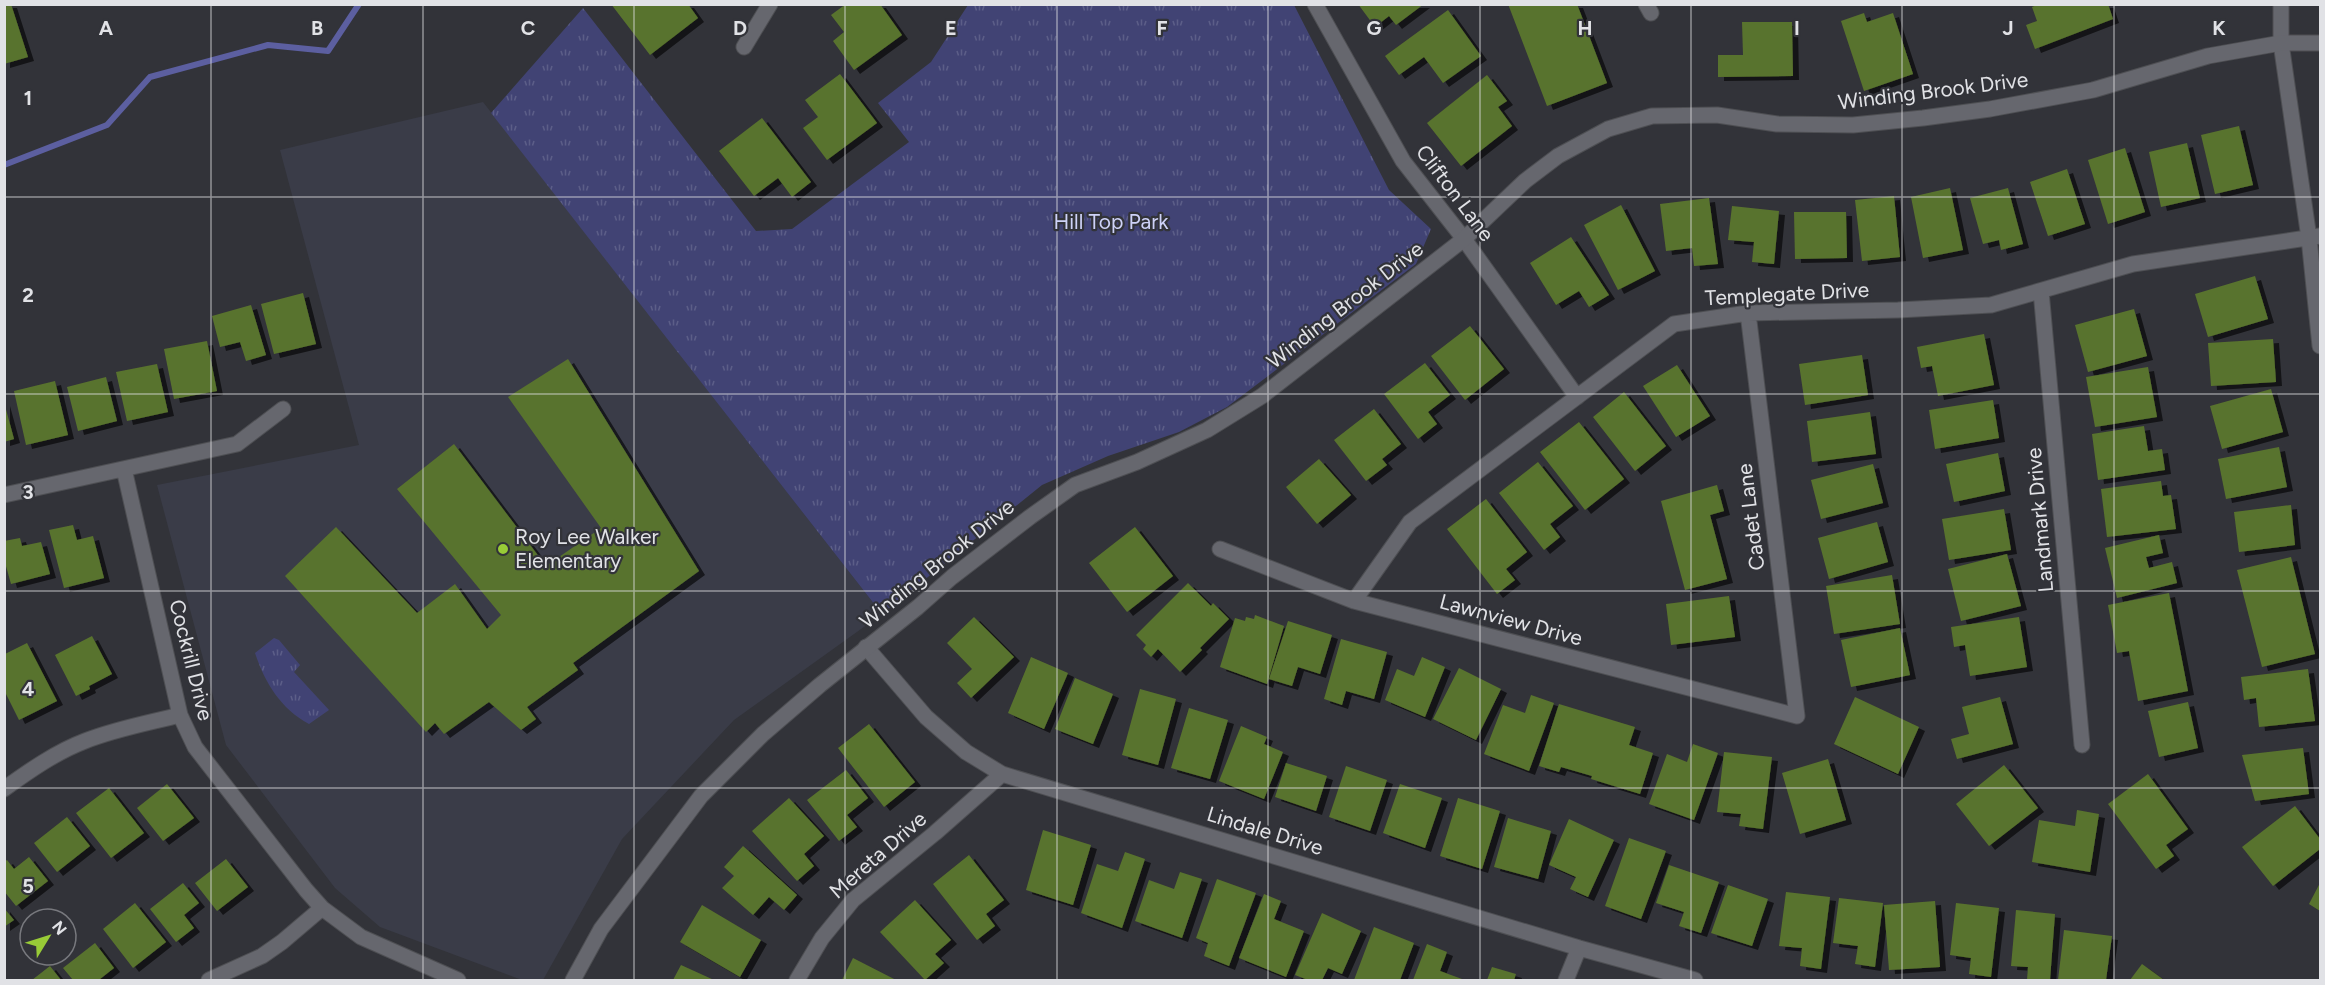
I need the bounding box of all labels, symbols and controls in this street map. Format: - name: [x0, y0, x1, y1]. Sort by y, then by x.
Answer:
- text: A: [99, 16, 114, 40]
- text: B: [311, 16, 323, 40]
- text: C: [521, 16, 535, 40]
- text: D: [733, 16, 747, 40]
- text: E: [945, 16, 957, 40]
- text: F: [1156, 16, 1168, 40]
- text: G: [1367, 16, 1382, 40]
- text: H: [1578, 16, 1593, 40]
- text: I: [1794, 16, 1800, 40]
- text: J: [2002, 16, 2014, 40]
- text: K: [2212, 16, 2226, 40]
- street label: Winding Brook Drive: [1836, 66, 2029, 115]
- text: 1: [24, 86, 32, 110]
- street label: Clifton Lane: [1411, 140, 1500, 246]
- park label: Hill Top Park: [1053, 209, 1169, 234]
- street label: Winding Brook Drive: [1262, 236, 1428, 373]
- street label: Templegate Drive: [1704, 277, 1870, 310]
- text: 2: [22, 283, 34, 307]
- street label: Landmark Drive: [2021, 447, 2058, 593]
- street label: Cadet Lane: [1732, 462, 1769, 572]
- text: 3: [22, 480, 34, 504]
- street label: Winding Brook Drive: [854, 494, 1019, 634]
- place label: Roy Lee Walker Elementary: [515, 524, 658, 573]
- marker: Roy Lee Walker Elementary: [496, 542, 510, 556]
- street label: Lawnview Drive: [1437, 588, 1585, 651]
- street label: Cockrill Drive: [164, 597, 219, 723]
- text: 4: [22, 677, 35, 701]
- street label: Lindale Drive: [1204, 801, 1326, 860]
- street label: Mereta Drive: [824, 806, 931, 903]
- text: 5: [22, 874, 34, 898]
- north arrow: [18, 907, 78, 967]
- text: N: [48, 917, 71, 939]

